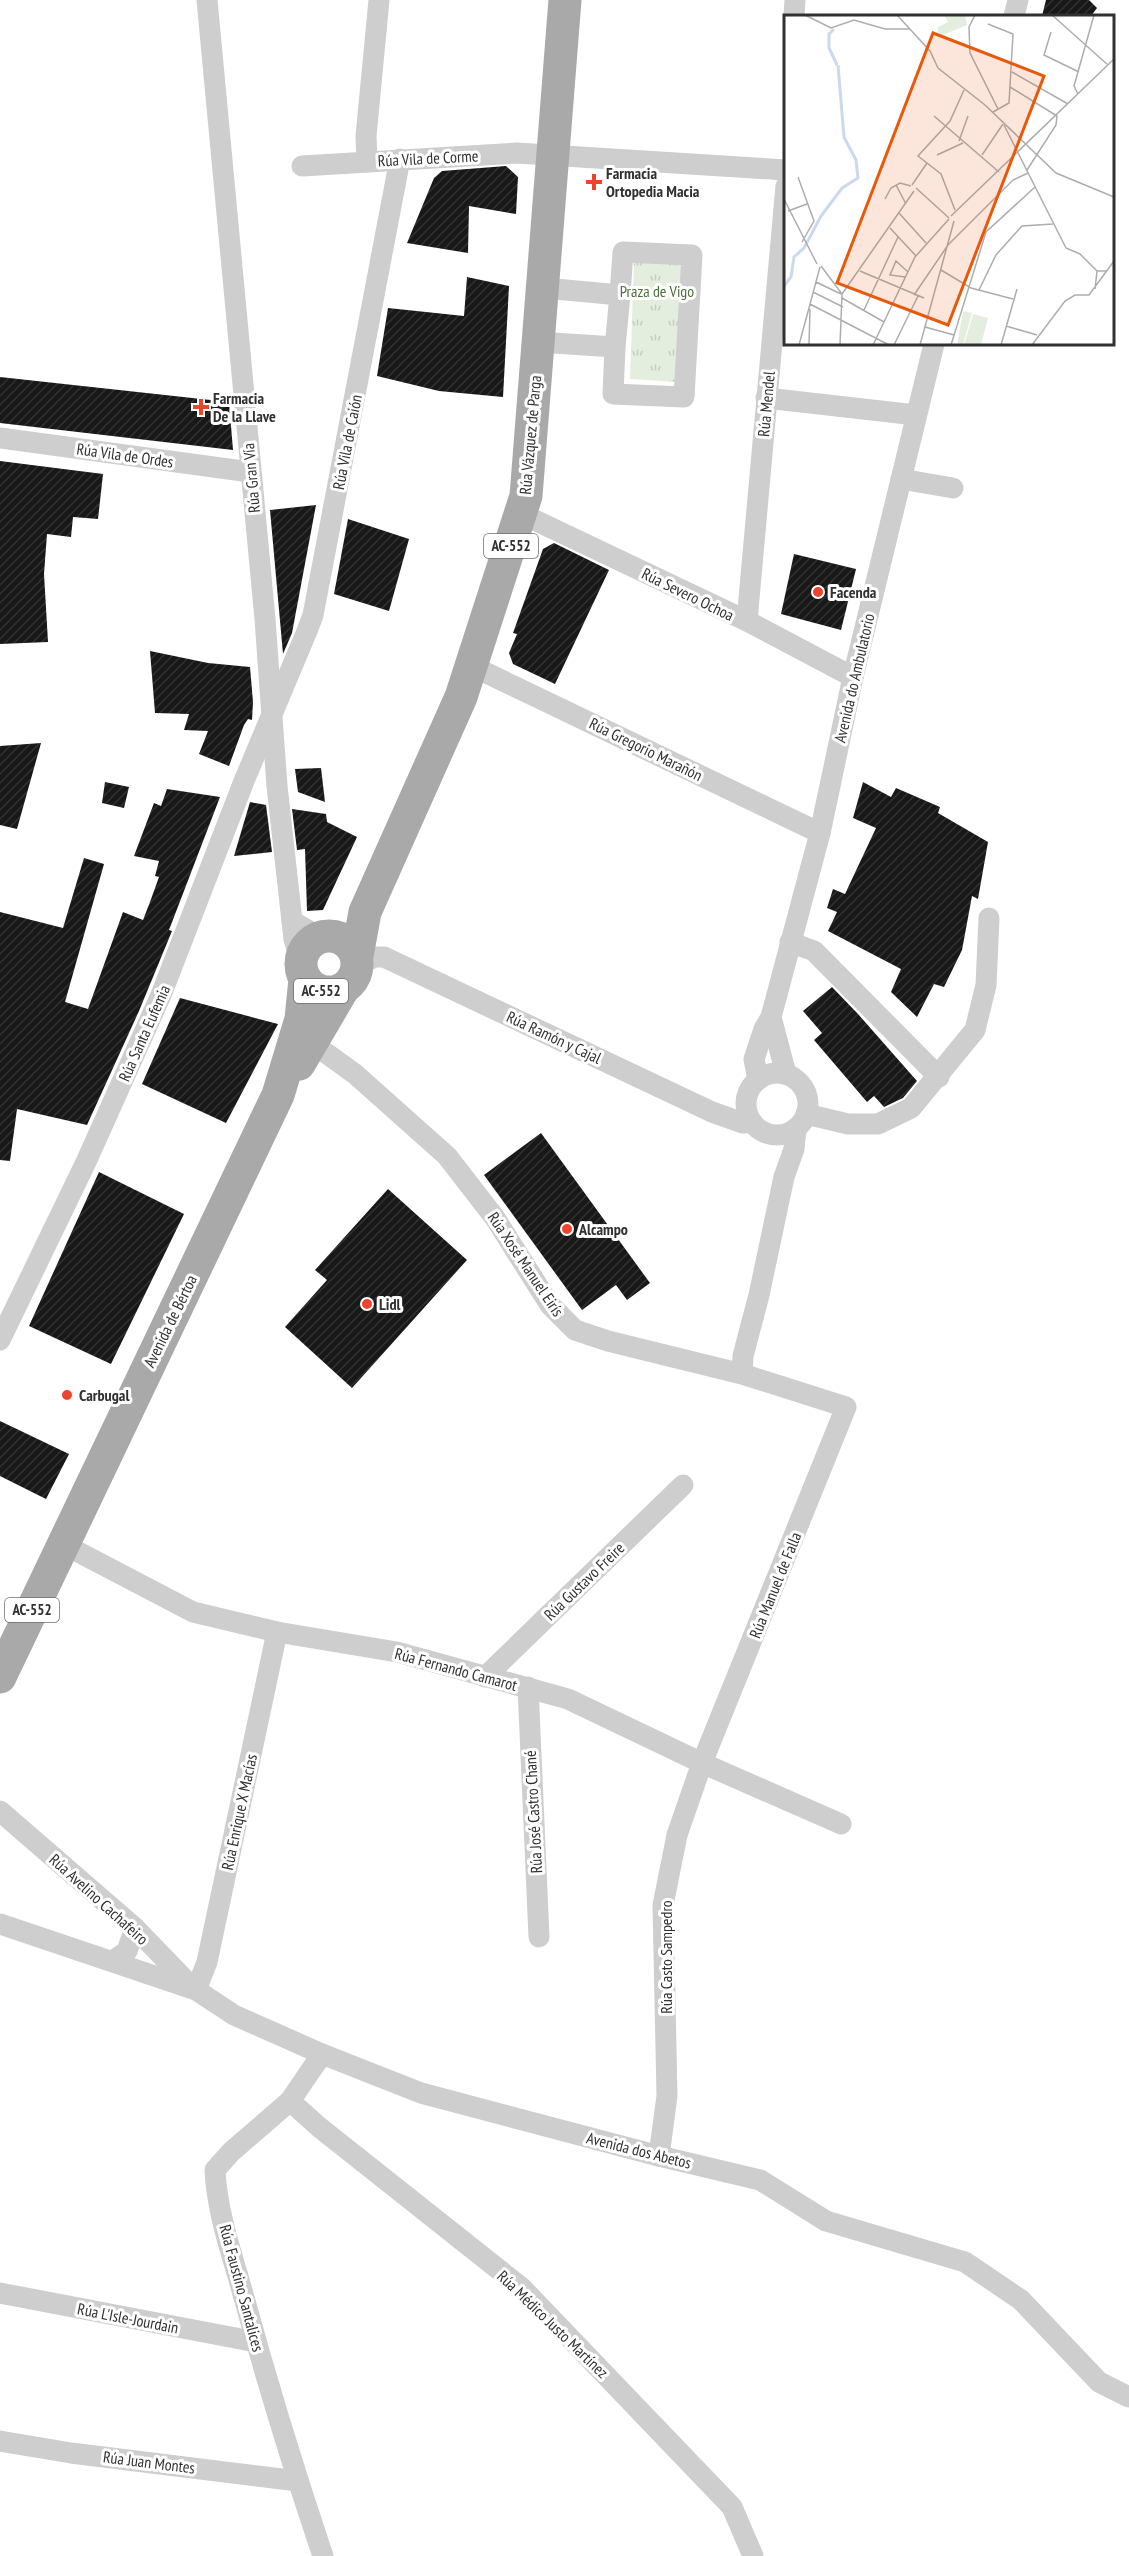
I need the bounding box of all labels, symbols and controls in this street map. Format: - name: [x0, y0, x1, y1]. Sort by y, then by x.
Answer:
- inset map: [784, 15, 1114, 345]
- street label: Rúa Vila de Corme: [377, 145, 479, 171]
- place label: Farmacia Ortopedia Macia: [606, 163, 700, 201]
- marker: Farmacia Ortopedia Macia: [587, 175, 601, 189]
- park label: Praza de Vigo: [620, 281, 694, 301]
- street label: Rúa Mendel: [753, 370, 779, 438]
- street label: Rúa Vázquez de Parga: [515, 375, 545, 495]
- place label: Farmacia De la Llave: [213, 388, 276, 426]
- street label: Rúa Vila de Caión: [328, 393, 366, 491]
- marker: Farmacia De la Llave: [194, 400, 208, 414]
- street label: Rúa Vila de Ordes: [75, 438, 175, 472]
- street label: Rúa Gran Vía: [238, 442, 264, 514]
- road number: AC-552: [484, 534, 538, 558]
- street label: Rúa Severo Ochoa: [639, 563, 737, 625]
- place label: Facenda: [830, 582, 877, 602]
- marker: Facenda: [811, 585, 825, 599]
- street label: Avenida do Ambulatorio: [829, 611, 879, 744]
- street label: Rúa Gregorio Marañón: [586, 713, 706, 785]
- road number: AC-552: [294, 979, 348, 1003]
- street label: Rúa Santa Eufemia: [114, 982, 174, 1084]
- street label: Rúa Ramón y Cajal: [503, 1006, 605, 1068]
- street label: Rúa Xosé Manuel Eirís: [484, 1208, 568, 1320]
- place label: Alcampo: [578, 1219, 628, 1239]
- marker: Alcampo: [560, 1222, 574, 1236]
- street label: Avenida de Bértoa: [139, 1271, 201, 1371]
- place label: Lidl: [379, 1294, 401, 1314]
- marker: Lidl: [360, 1297, 374, 1311]
- place label: Carbugal: [79, 1385, 129, 1405]
- marker: Carbugal: [60, 1388, 74, 1402]
- street label: Rúa Manuel de Falla: [745, 1529, 805, 1641]
- street label: Rúa Gustavo Freire: [540, 1538, 628, 1624]
- road number: AC-552: [5, 1598, 59, 1622]
- street label: Rúa Fernando Camarot: [393, 1643, 520, 1695]
- street label: Rúa José Castro Chané: [520, 1750, 546, 1874]
- street label: Rúa Enrique X Macías: [217, 1752, 261, 1872]
- street label: Rúa Avelino Cachafeiro: [45, 1849, 153, 1949]
- street label: Rúa Casto Sampedro: [656, 1900, 676, 2014]
- street label: Avenida dos Abetos: [585, 2127, 693, 2173]
- street label: Rúa Faustino Santalices: [215, 2222, 269, 2354]
- street label: Rúa Médico Justo Martínez: [493, 2266, 613, 2382]
- street label: Rúa L'Isle-Jourdain: [76, 2298, 180, 2338]
- street label: Rúa Juan Montes: [102, 2446, 196, 2478]

